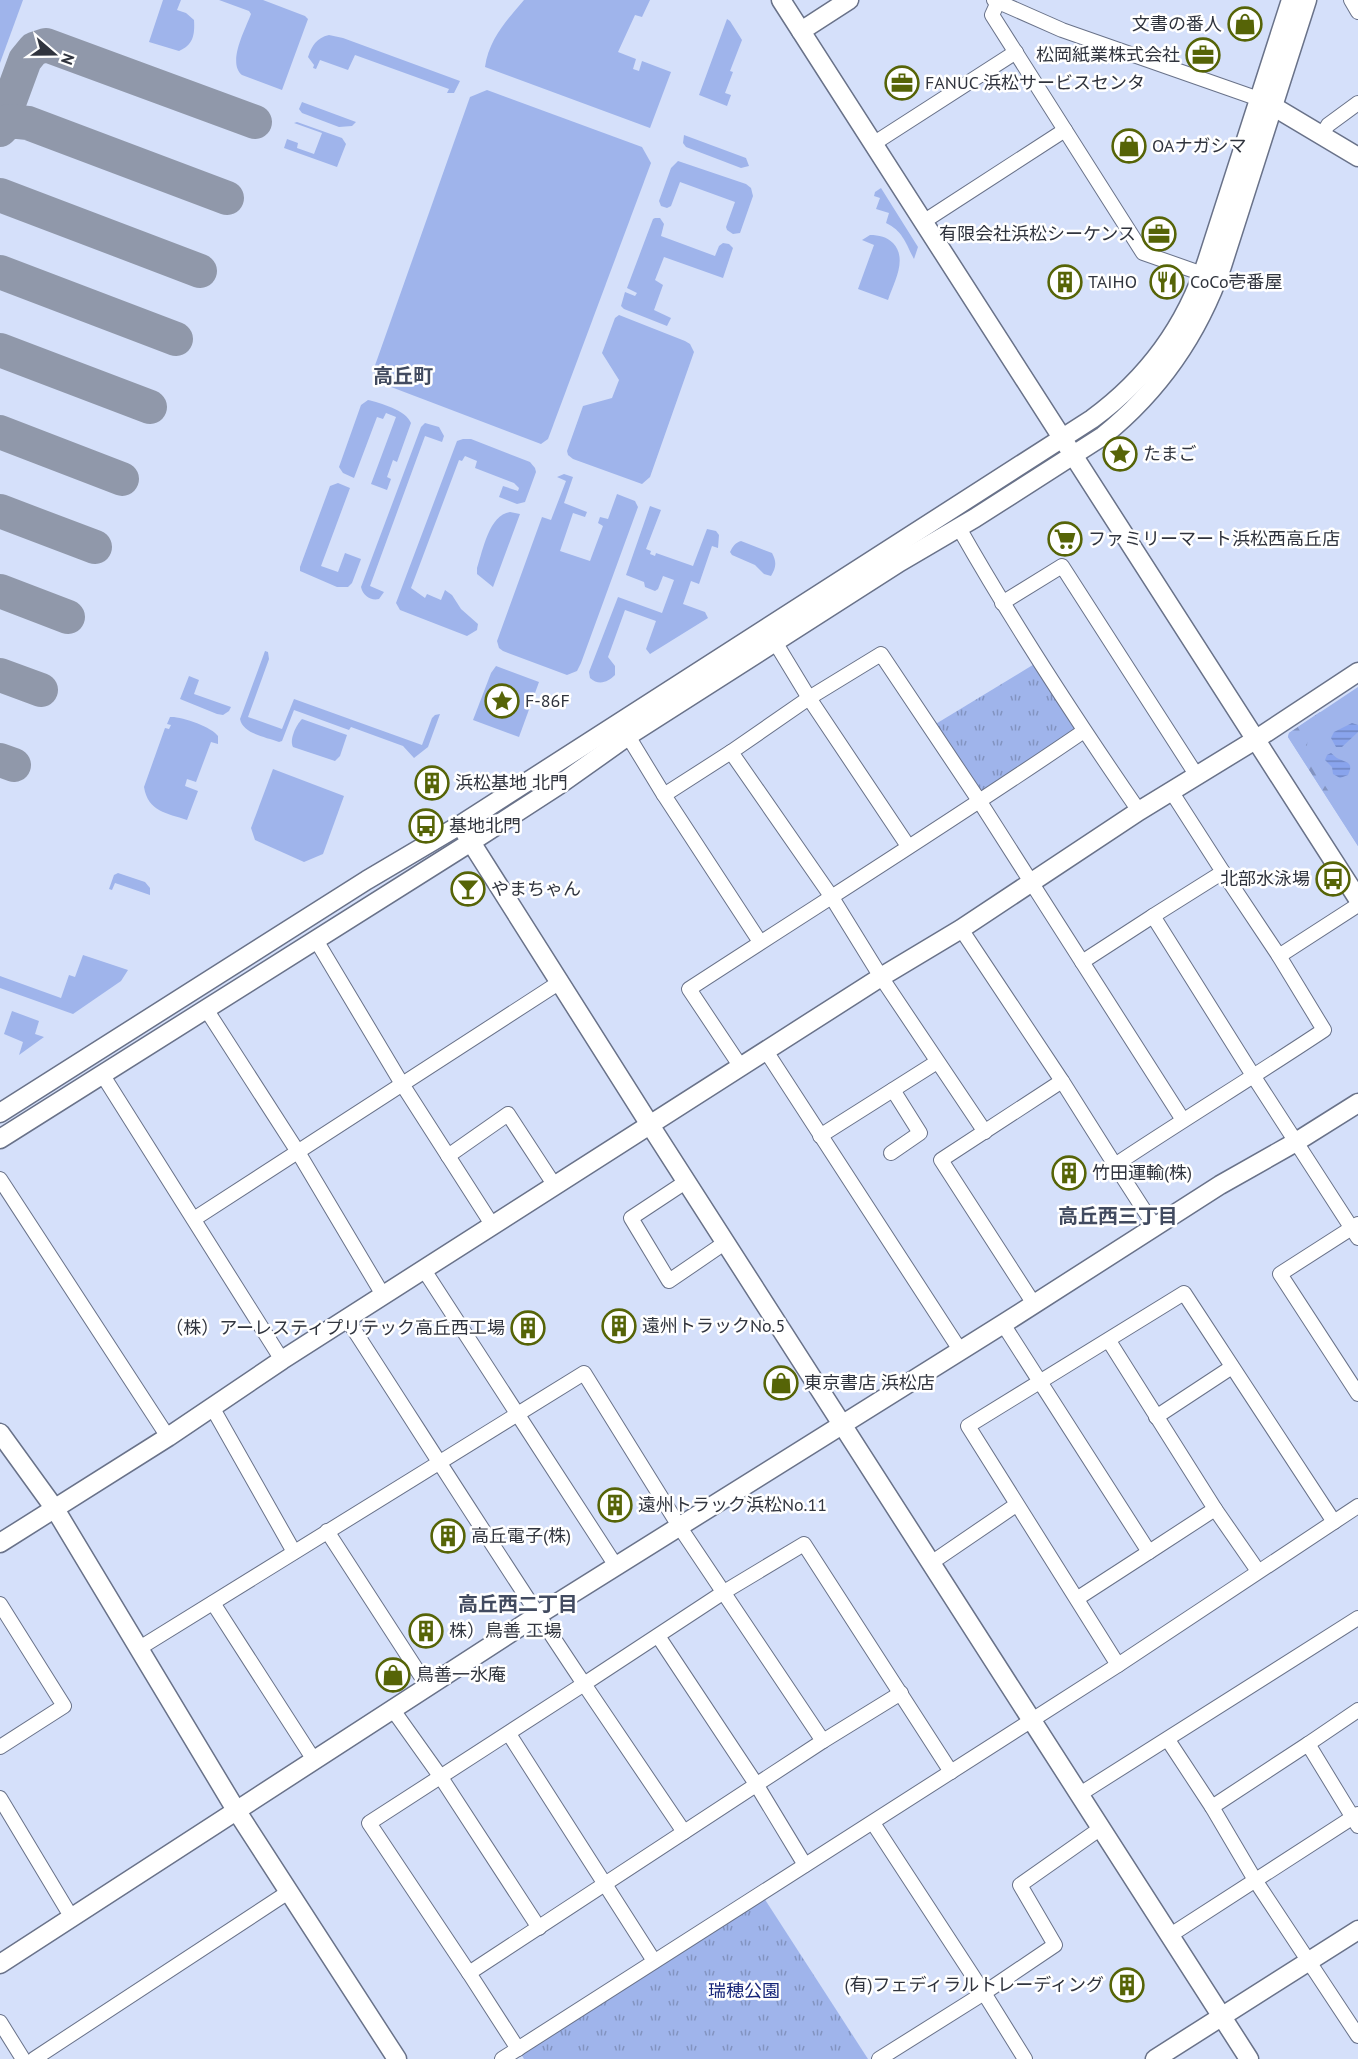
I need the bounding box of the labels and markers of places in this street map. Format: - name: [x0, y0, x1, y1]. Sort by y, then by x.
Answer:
- shop icon: 文書の番人: [1227, 6, 1263, 42]
- place label: 文書の番人: [1132, 12, 1222, 35]
- office icon: 松岡紙業株式会社: [1185, 37, 1221, 73]
- place label: 松岡紙業株式会社: [1036, 43, 1180, 66]
- office icon: FANUC 浜松サービスセンタ: [884, 65, 920, 101]
- place label: FANUC 浜松サービスセンタ: [925, 71, 1145, 94]
- shop icon: OAナガシマ: [1111, 128, 1147, 164]
- place label: OAナガシマ: [1152, 134, 1246, 157]
- office icon: 有限会社浜松シーケンス: [1141, 216, 1177, 252]
- place label: 有限会社浜松シーケンス: [939, 222, 1136, 245]
- building icon: TAIHO: [1047, 264, 1083, 300]
- restaurant icon: CoCo壱番屋: [1149, 264, 1185, 300]
- place label: TAIHO: [1088, 270, 1137, 293]
- place label: CoCo壱番屋: [1190, 270, 1283, 293]
- place icon: たまご: [1102, 436, 1138, 472]
- place label: たまご: [1143, 442, 1196, 465]
- supermarket icon: ファミリーマート浜松西高丘店: [1047, 521, 1083, 557]
- place label: ファミリーマート浜松西高丘店: [1088, 527, 1340, 550]
- place icon: F-86F: [484, 683, 520, 719]
- place label: F-86F: [525, 689, 570, 712]
- building icon: 浜松基地 北門: [414, 765, 450, 801]
- place label: 浜松基地 北門: [455, 771, 568, 794]
- bus stop icon: 基地北門: [408, 808, 444, 844]
- place label: 基地北門: [449, 814, 521, 837]
- bus stop icon: 北部水泳場: [1315, 861, 1351, 897]
- place label: 北部水泳場: [1220, 867, 1310, 890]
- bar icon: やまちゃん: [450, 871, 486, 907]
- place label: やまちゃん: [491, 877, 581, 900]
- building icon: 竹田運輸(株): [1051, 1155, 1087, 1191]
- place label: 竹田運輸(株): [1092, 1161, 1192, 1184]
- building icon: 遠州トラックNo.5: [601, 1308, 637, 1344]
- building icon: （株）アーレスティプリテック高丘西工場: [510, 1310, 546, 1346]
- place label: 遠州トラックNo.5: [642, 1314, 785, 1337]
- place label: （株）アーレスティプリテック高丘西工場: [165, 1316, 505, 1339]
- shop icon: 東京書店 浜松店: [763, 1365, 799, 1401]
- place label: 東京書店 浜松店: [804, 1371, 935, 1394]
- building icon: 遠州トラック浜松No.11: [597, 1487, 633, 1523]
- place label: 遠州トラック浜松No.11: [638, 1493, 827, 1516]
- building icon: 高丘電子(株): [430, 1518, 466, 1554]
- place label: 高丘電子(株): [471, 1524, 571, 1547]
- building icon: 株）鳥善 工場: [408, 1613, 444, 1649]
- place label: 株）鳥善 工場: [449, 1619, 562, 1642]
- shop icon: 鳥善一水庵: [375, 1657, 411, 1693]
- place label: 鳥善一水庵: [416, 1663, 506, 1686]
- building icon: (有)フェディラルトレーディング: [1109, 1967, 1145, 2003]
- place label: (有)フェディラルトレーディング: [844, 1973, 1104, 1996]

